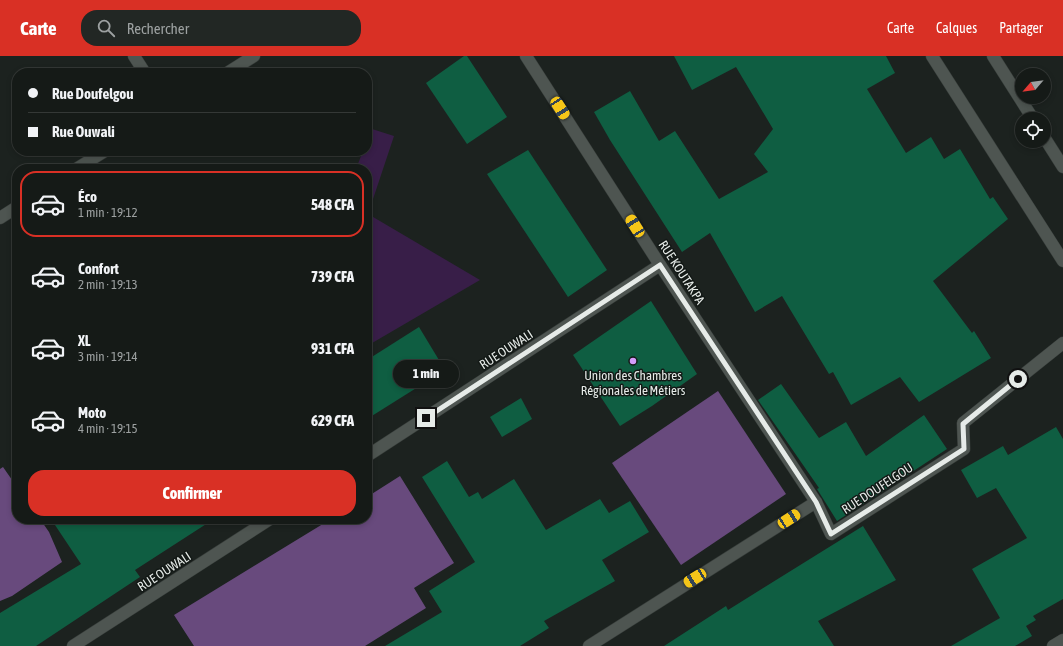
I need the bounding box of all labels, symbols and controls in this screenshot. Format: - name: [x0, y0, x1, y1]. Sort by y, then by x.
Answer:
- search box: [81, 10, 361, 46]
- text: Carte: [20, 17, 57, 39]
- icon: search: [95, 17, 117, 39]
- text: Rechercher: [127, 20, 189, 37]
- text: Carte: [887, 20, 914, 36]
- text: Calques: [936, 20, 977, 36]
- text: Partager: [999, 20, 1043, 36]
- north arrow: [1015, 68, 1051, 104]
- map controls: [1015, 68, 1051, 148]
- text: Rue Doufelgou: [52, 85, 133, 102]
- car: [548, 95, 572, 121]
- button: locate: [1015, 112, 1051, 148]
- text: Rue Ouwali: [52, 123, 115, 140]
- icon: car: [30, 186, 66, 222]
- text: Éco: [78, 188, 97, 205]
- text: 548 CFA: [311, 196, 354, 213]
- text: 1 min · 19:12: [78, 205, 138, 220]
- car: [624, 213, 646, 239]
- street label: RUE KOUTAKPA: [655, 238, 708, 307]
- icon: car: [30, 258, 66, 294]
- text: Confort: [78, 260, 119, 277]
- text: 739 CFA: [311, 268, 354, 285]
- text: 2 min · 19:13: [78, 277, 138, 292]
- street label: RUE OUWALI: [477, 327, 536, 372]
- icon: car: [30, 330, 66, 366]
- text: XL: [78, 332, 91, 349]
- text: 931 CFA: [311, 340, 354, 357]
- text: 3 min · 19:14: [78, 349, 138, 364]
- marker: Union des Chambres Régionales de Métiers: [628, 356, 638, 366]
- callout: 1 min: [393, 360, 459, 388]
- text: 1 min: [413, 366, 439, 381]
- place label: Union des Chambres Régionales de Métiers: [581, 368, 686, 398]
- route start: [1009, 370, 1027, 388]
- icon: car: [30, 402, 66, 438]
- text: Moto: [78, 404, 106, 421]
- route end: [417, 409, 435, 427]
- text: 629 CFA: [311, 412, 354, 429]
- text: 4 min · 19:15: [78, 421, 138, 436]
- street label: RUE DOUFELGOU: [839, 460, 916, 517]
- button: Confirmer: [28, 470, 356, 516]
- car: [776, 507, 802, 531]
- street label: RUE OUWALI: [135, 549, 194, 594]
- car: [682, 567, 708, 589]

